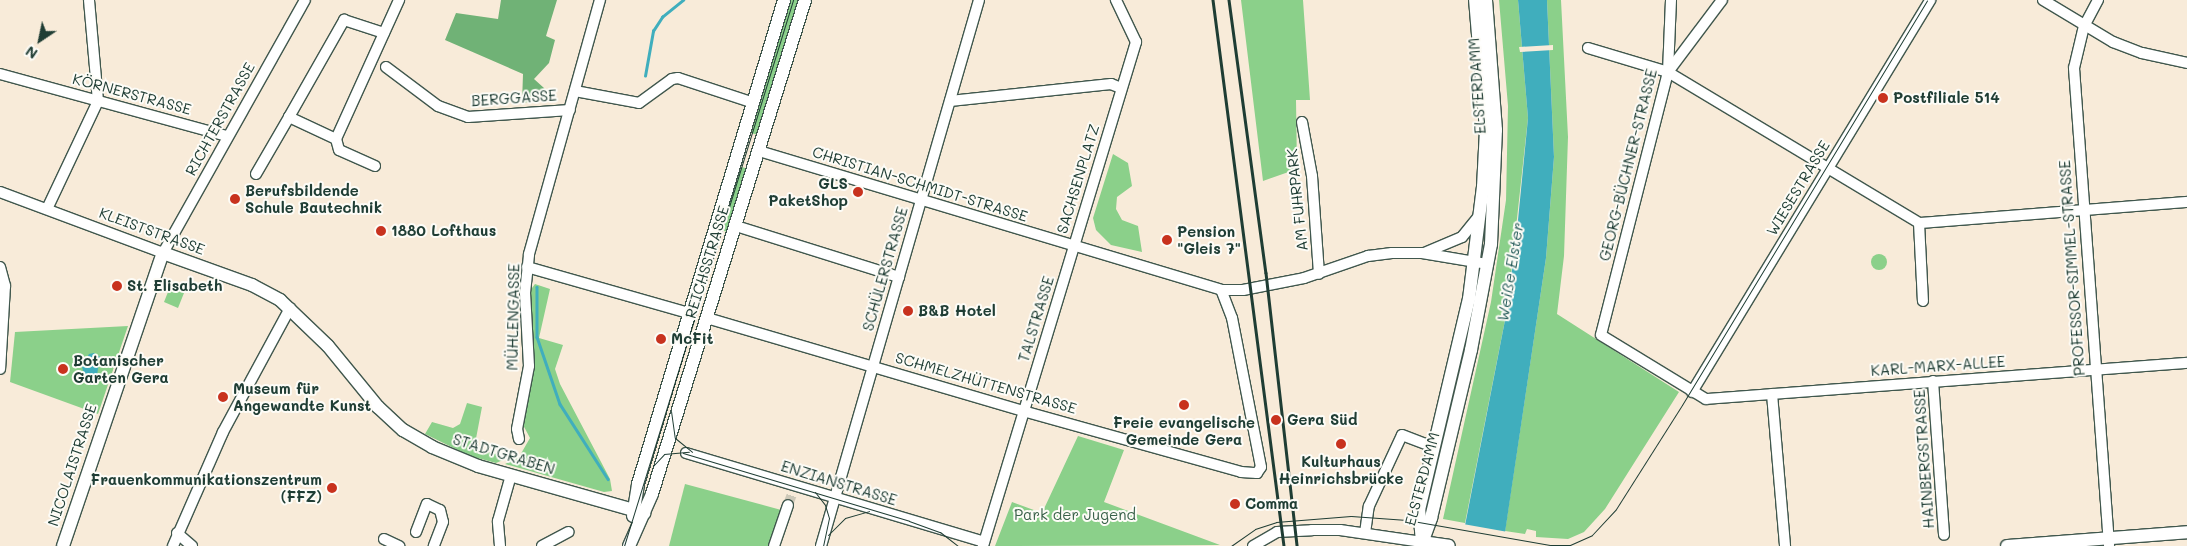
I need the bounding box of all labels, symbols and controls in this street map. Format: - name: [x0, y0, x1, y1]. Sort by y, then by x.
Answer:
- north arrow: [15, 15, 65, 65]
- street label: ELSTERDAMM: [1465, 37, 1489, 135]
- text: N: [22, 42, 41, 64]
- street label: RICHTERSTRASSE: [181, 59, 259, 179]
- street label: GEORG-BÜCHNER-STRASSE: [1595, 67, 1661, 263]
- street label: KÖRNERSTRASSE: [71, 69, 193, 119]
- street label: BERGGASSE: [471, 86, 557, 110]
- place label: Postfiliale 514: [1893, 89, 2000, 107]
- marker: Postfiliale 514: [1877, 92, 1889, 104]
- street label: SACHSENPLATZ: [1053, 122, 1103, 236]
- street label: WIESESTRASSE: [1763, 137, 1833, 239]
- street label: CHRISTIAN-SCHMIDT-STRASSE: [810, 143, 1030, 225]
- street label: AM FUHRPARK: [1283, 148, 1311, 252]
- street label: PROFESSOR-SIMMEL-STRASSE: [2055, 159, 2089, 377]
- place label: GLS PaketShop: [768, 174, 848, 209]
- place label: Berufsbildende Schule Bautechnik: [245, 181, 382, 216]
- marker: GLS PaketShop: [852, 186, 864, 198]
- marker: Berufsbildende Schule Bautechnik: [229, 193, 241, 205]
- street label: REICHSSTRASSE: [681, 203, 733, 321]
- street label: KLEISTSTRASSE: [97, 204, 207, 258]
- street label: SCHÜLERSTRASSE: [859, 205, 911, 333]
- water label: Weiße Elster: [1493, 221, 1527, 323]
- place label: 1880 Lofthaus: [391, 222, 496, 240]
- place label: Pension "Gleis 7": [1177, 222, 1241, 257]
- marker: 1880 Lofthaus: [375, 225, 387, 237]
- marker: Pension "Gleis 7": [1161, 234, 1173, 246]
- street label: MÜHLENGASSE: [503, 263, 523, 371]
- street label: TALSTRASSE: [1014, 274, 1058, 364]
- place label: St. Elisabeth: [127, 277, 222, 295]
- marker: St. Elisabeth: [111, 280, 123, 292]
- place label: B&B Hotel: [918, 302, 996, 320]
- marker: B&B Hotel: [902, 305, 914, 317]
- place label: McFit: [671, 330, 713, 348]
- marker: McFit: [655, 333, 667, 345]
- street label: SCHMELZHÜTTENSTRASSE: [893, 348, 1079, 418]
- place label: Botanischer Garten Gera: [73, 351, 169, 386]
- street label: KARL-MARX-ALLEE: [1870, 352, 2006, 380]
- marker: Botanischer Garten Gera: [57, 363, 69, 375]
- place label: Museum für Angewandte Kunst: [233, 379, 371, 414]
- street label: HAINBERGSTRASSE: [1910, 389, 1938, 529]
- marker: Museum für Angewandte Kunst: [217, 391, 229, 403]
- marker: Freie evangelische Gemeinde Gera: [1178, 399, 1190, 411]
- street label: NICOLAISTRASSE: [44, 402, 100, 528]
- place label: Gera Süd: [1287, 411, 1357, 429]
- place label: Freie evangelische Gemeinde Gera: [1113, 413, 1255, 448]
- marker: Gera Süd: [1269, 413, 1283, 427]
- street label: STADTGRABEN: [451, 430, 557, 478]
- street label: ELSTERDAMM: [1401, 430, 1443, 528]
- marker: Kulturhaus Heinrichsbrücke: [1335, 438, 1347, 450]
- place label: Kulturhaus Heinrichsbrücke: [1279, 452, 1403, 487]
- street label: ENZIANSTRASSE: [779, 457, 899, 509]
- place label: Frauenkommunikationszentrum (FFZ): [91, 470, 322, 505]
- marker: Frauenkommunikationszentrum (FFZ): [326, 482, 338, 494]
- place label: Comma: [1245, 495, 1298, 513]
- marker: Comma: [1229, 498, 1241, 510]
- park label: Park der Jugend: [1014, 506, 1136, 524]

